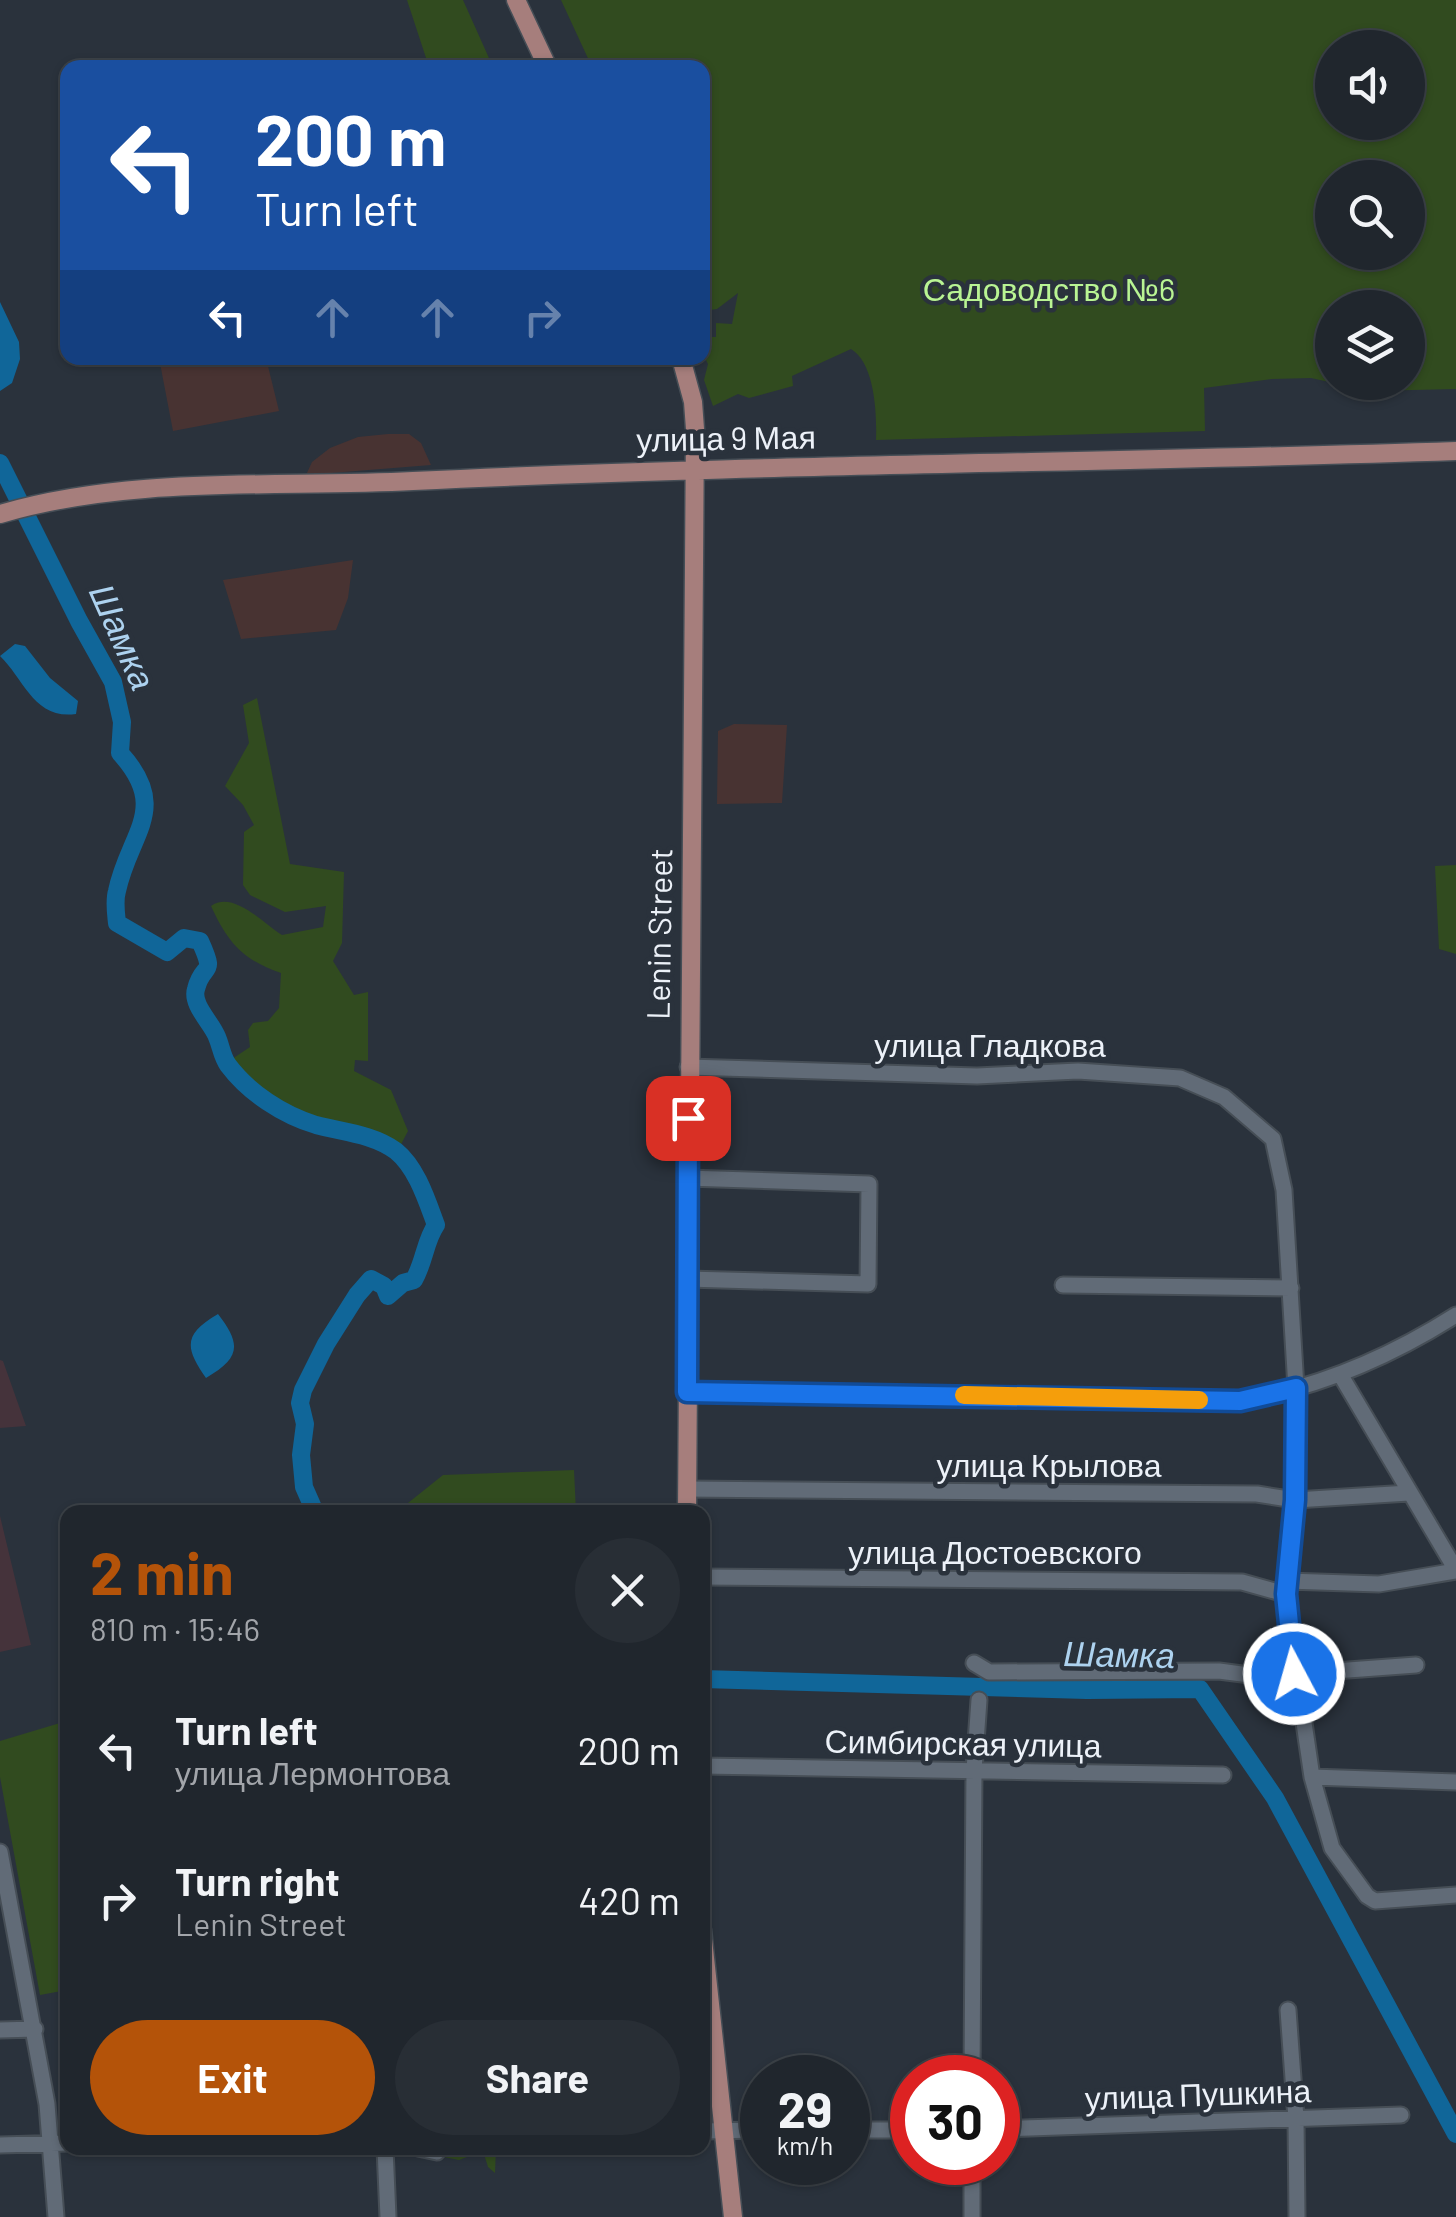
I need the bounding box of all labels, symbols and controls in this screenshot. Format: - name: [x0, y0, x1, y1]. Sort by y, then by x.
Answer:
- map controls: [1315, 30, 1425, 400]
- button: sound: [1315, 30, 1425, 140]
- text: 200 m: [255, 96, 446, 180]
- icon: left: [90, 100, 220, 230]
- button: search: [1315, 160, 1425, 270]
- text: Turn left: [255, 181, 419, 235]
- park label: Садоводство №6: [923, 269, 1175, 308]
- icon: left: [200, 290, 255, 345]
- icon: ahead: [305, 290, 360, 345]
- icon: ahead: [410, 290, 465, 345]
- icon: right: [515, 290, 570, 345]
- button: layers: [1315, 290, 1425, 400]
- street label: улица 9 Мая: [636, 416, 816, 459]
- water label: Шамка: [82, 577, 166, 696]
- street label: Lenin Street: [638, 848, 678, 1020]
- street label: улица Гладкова: [874, 1025, 1106, 1064]
- pin: [646, 1076, 731, 1161]
- icon: arrive: [661, 1091, 716, 1146]
- street label: улица Крылова: [936, 1445, 1162, 1484]
- street label: улица Достоевского: [848, 1532, 1142, 1571]
- text: 2 min: [90, 1535, 234, 1607]
- button: close: [575, 1538, 680, 1643]
- text: 810 m · 15:46: [90, 1609, 260, 1647]
- position arrow: [1242, 1622, 1346, 1726]
- water label: Шамка: [1063, 1631, 1175, 1675]
- text: Turn left: [175, 1707, 318, 1753]
- street label: Симбирская улица: [824, 1721, 1102, 1764]
- icon: left: [90, 1723, 145, 1778]
- text: 200 m: [578, 1727, 680, 1773]
- text: улица Лермонтова: [175, 1753, 450, 1791]
- text: Turn right: [175, 1858, 340, 1904]
- icon: right: [90, 1873, 145, 1928]
- text: 420 m: [578, 1877, 680, 1923]
- text: Lenin Street: [175, 1904, 347, 1942]
- button: Exit: [90, 2020, 375, 2135]
- button: Share: [395, 2020, 680, 2135]
- speed limit sign: 30: [890, 2055, 1020, 2185]
- street label: улица Пушкина: [1084, 2070, 1312, 2117]
- text: 29: [778, 2078, 832, 2138]
- text: km/h: [777, 2130, 833, 2160]

